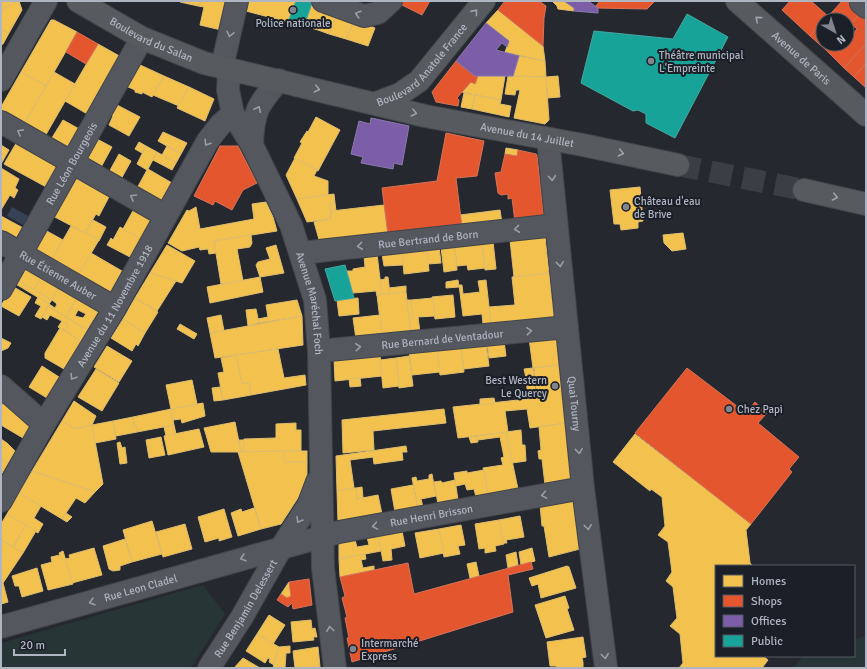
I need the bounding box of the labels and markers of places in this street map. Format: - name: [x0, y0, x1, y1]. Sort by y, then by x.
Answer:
- marker: Police nationale: [288, 5, 298, 15]
- place label: Police nationale: [255, 17, 331, 30]
- place label: Théâtre municipal L'Empreinte: [659, 49, 744, 75]
- marker: Théâtre municipal L'Empreinte: [646, 56, 656, 66]
- place label: Château d'eau de Brive: [634, 195, 701, 221]
- marker: Château d'eau de Brive: [621, 202, 631, 212]
- place label: Best Western Le Quercy: [485, 374, 548, 400]
- marker: Best Western Le Quercy: [550, 381, 560, 391]
- place label: Chez Papi: [737, 403, 783, 416]
- marker: Chez Papi: [724, 404, 734, 414]
- place label: Intermarché Express: [361, 637, 418, 663]
- marker: Intermarché Express: [348, 644, 358, 654]

